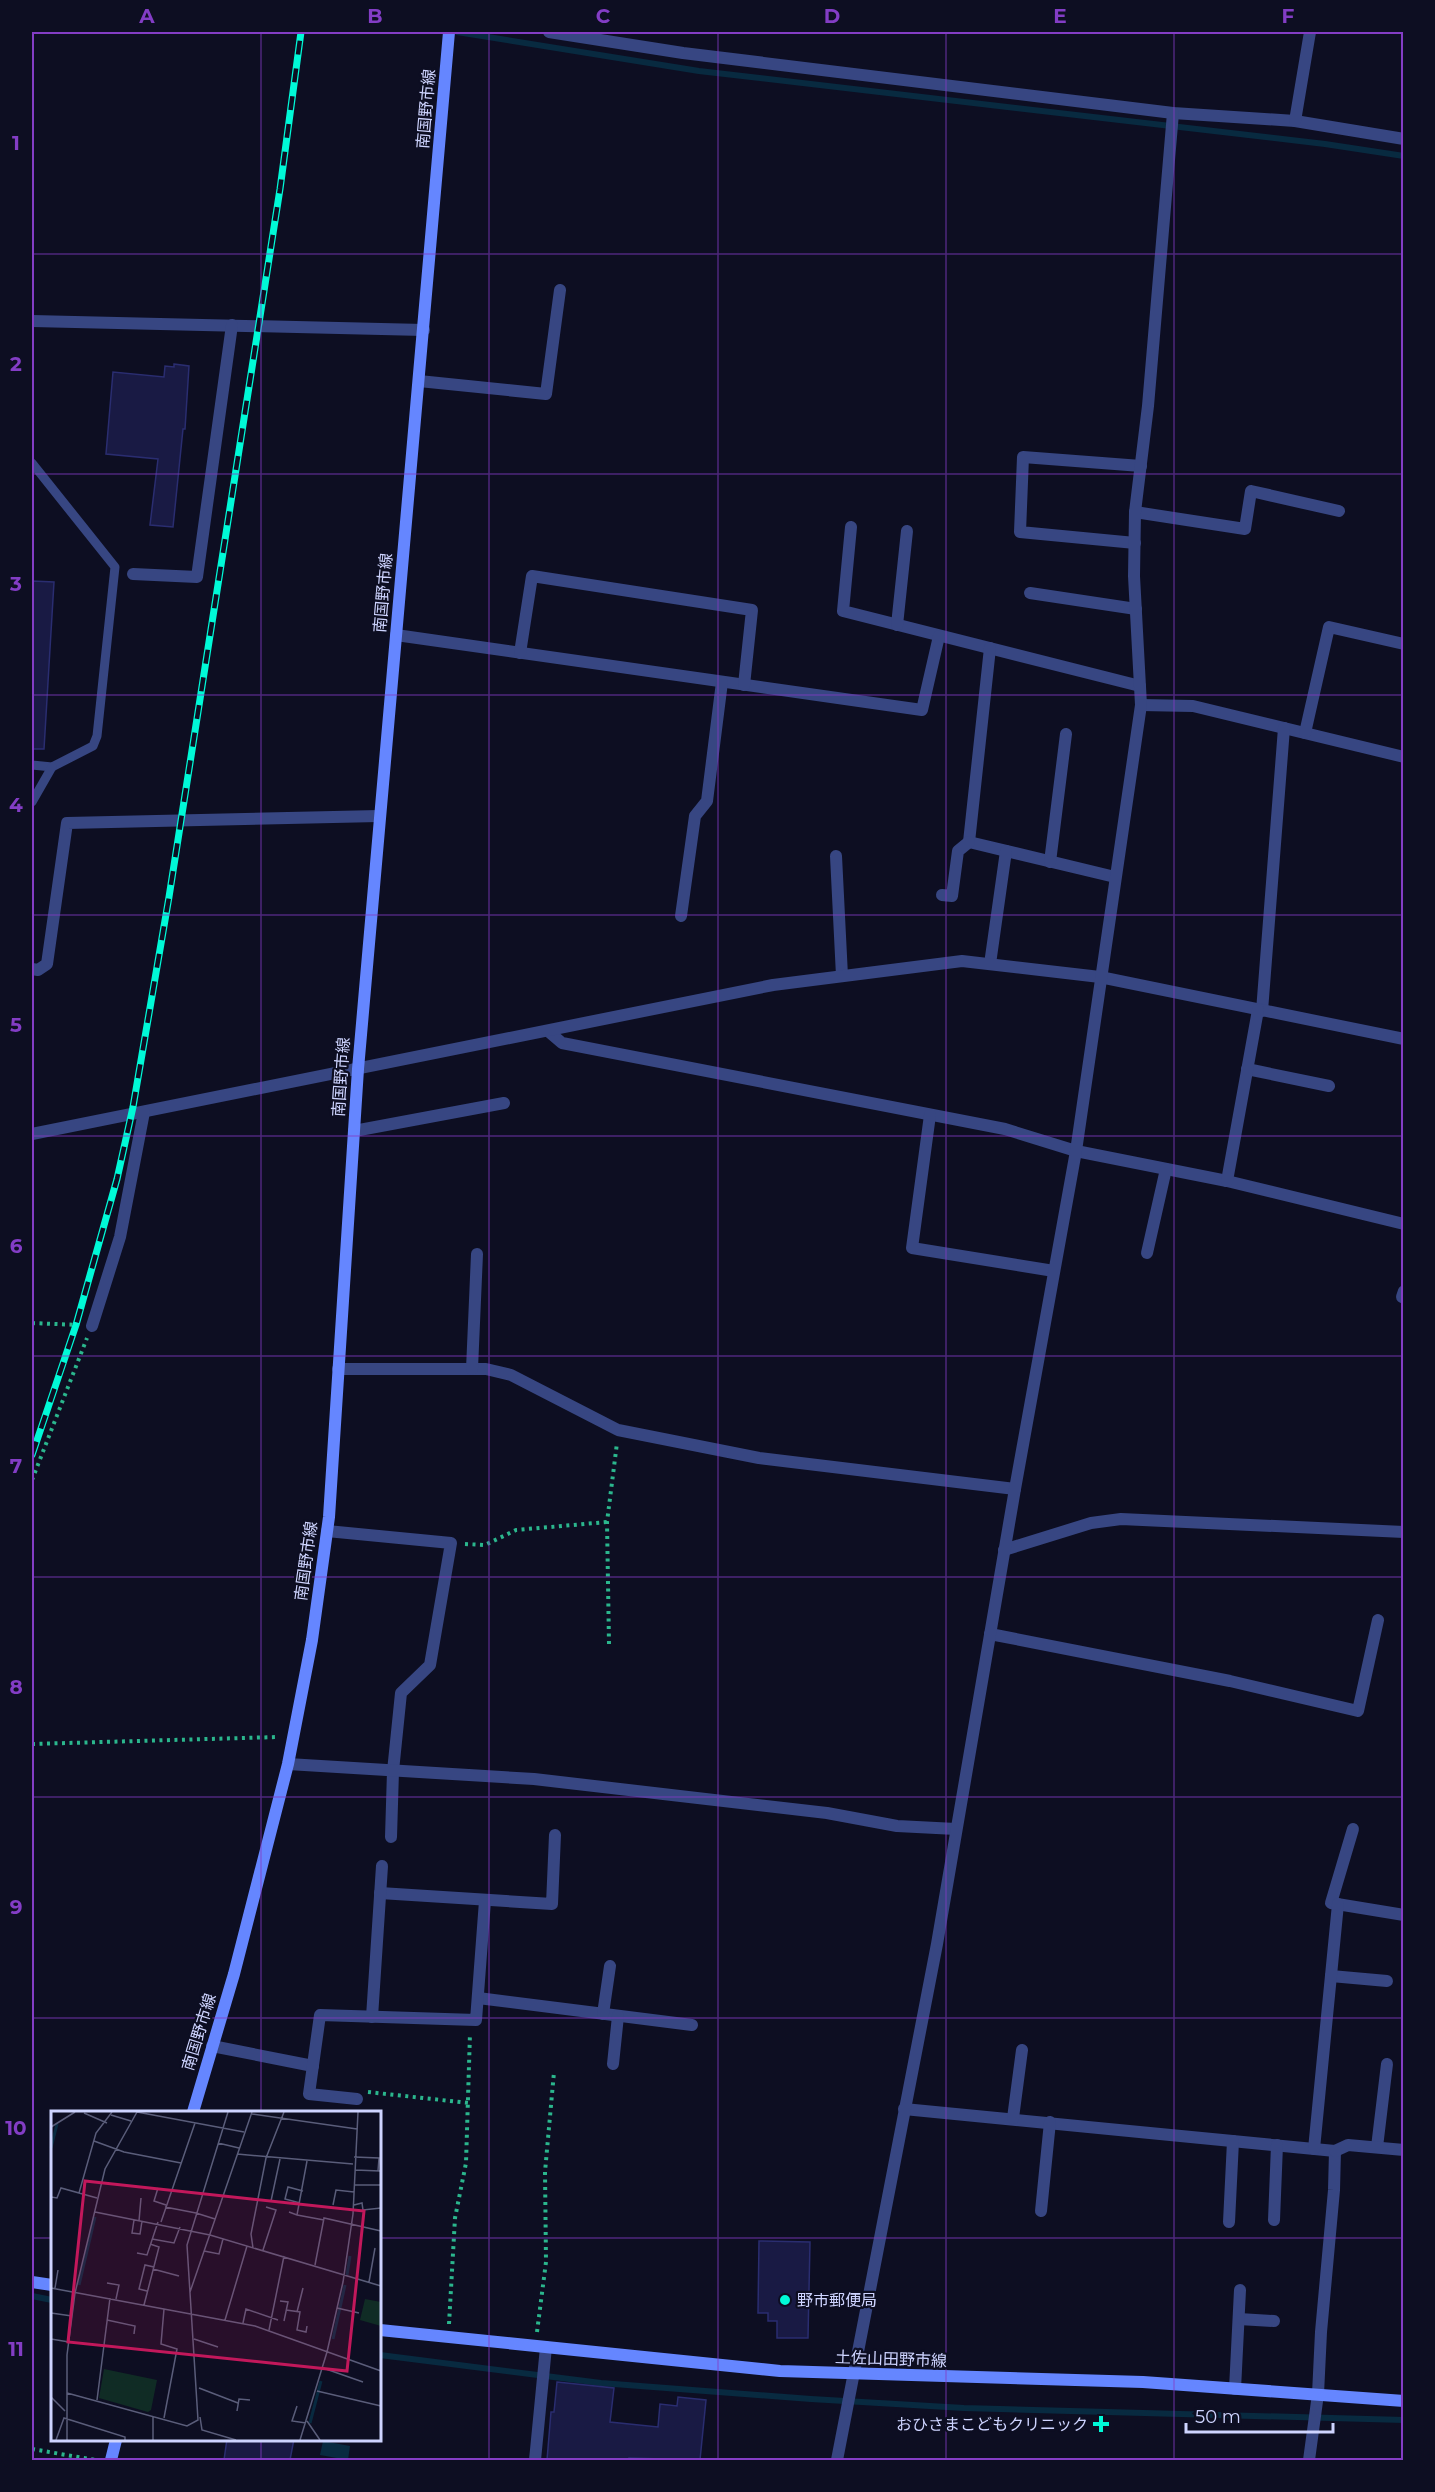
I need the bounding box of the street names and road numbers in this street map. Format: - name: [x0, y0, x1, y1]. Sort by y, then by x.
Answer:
- street label: 南国野市線: [413, 68, 439, 150]
- street label: 南国野市線: [370, 552, 396, 634]
- street label: 南国野市線: [329, 1036, 353, 1118]
- street label: 南国野市線: [291, 1520, 321, 1602]
- street label: 南国野市線: [178, 1991, 220, 2073]
- street label: 土佐山田野市線: [835, 2348, 947, 2370]

